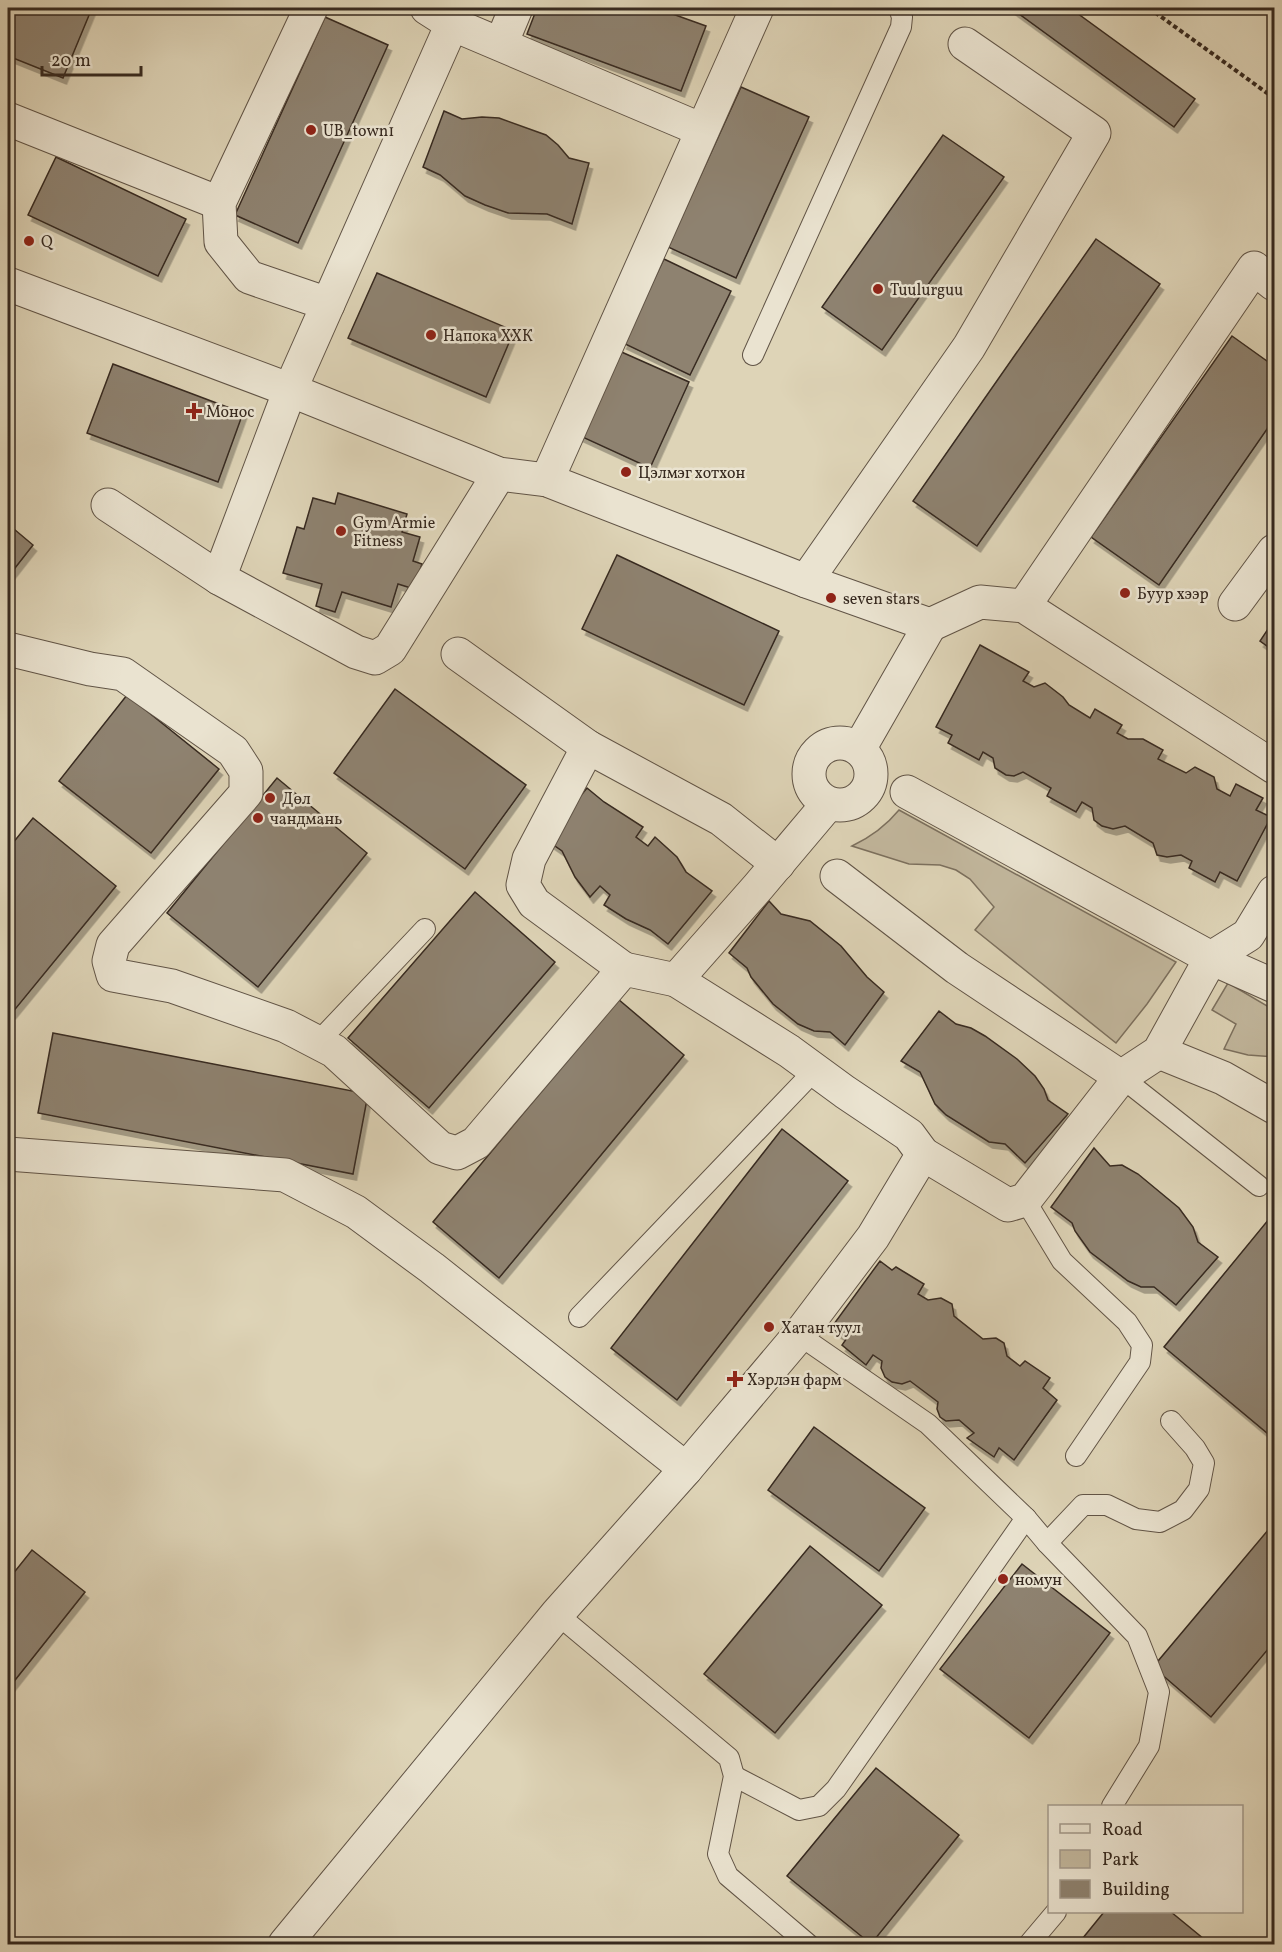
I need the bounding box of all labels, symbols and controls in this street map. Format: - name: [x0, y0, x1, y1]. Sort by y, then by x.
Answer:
- scale bar: [42, 39, 141, 77]
- text: 20 m: [51, 49, 91, 74]
- place label: UB_town1: [323, 121, 395, 143]
- marker: UB_town1: [304, 123, 318, 137]
- place label: Q: [41, 232, 54, 254]
- marker: Q: [22, 234, 36, 248]
- place label: Tuulurguu: [890, 280, 963, 302]
- marker: Tuulurguu: [871, 282, 885, 296]
- place label: Напока ХХК: [443, 326, 533, 348]
- marker: Напока ХХК: [424, 328, 438, 342]
- place label: Монос: [206, 402, 255, 424]
- marker: Монос: [187, 404, 201, 418]
- place label: Цэлмэг хотхон: [638, 463, 746, 485]
- marker: Цэлмэг хотхон: [619, 465, 633, 479]
- place label: Gym Armie Fitness: [353, 513, 435, 553]
- marker: Gym Armie Fitness: [334, 524, 348, 538]
- place label: Буур хээр: [1137, 584, 1209, 606]
- marker: Буур хээр: [1118, 586, 1132, 600]
- place label: seven stars: [843, 589, 920, 611]
- marker: seven stars: [824, 591, 838, 605]
- place label: Дөл: [282, 789, 311, 811]
- marker: Дөл: [263, 791, 277, 805]
- place label: чандмань: [270, 809, 342, 831]
- marker: чандмань: [251, 811, 265, 825]
- place label: Хатан туул: [781, 1318, 861, 1340]
- marker: Хатан туул: [762, 1320, 776, 1334]
- place label: Хэрлэн фарм: [747, 1370, 842, 1392]
- marker: Хэрлэн фарм: [728, 1372, 742, 1386]
- place label: номун: [1015, 1570, 1062, 1592]
- marker: номун: [996, 1572, 1010, 1586]
- legend: [1048, 1805, 1243, 1913]
- text: Road: [1102, 1818, 1143, 1843]
- text: Park: [1102, 1848, 1139, 1873]
- text: Building: [1102, 1878, 1170, 1903]

